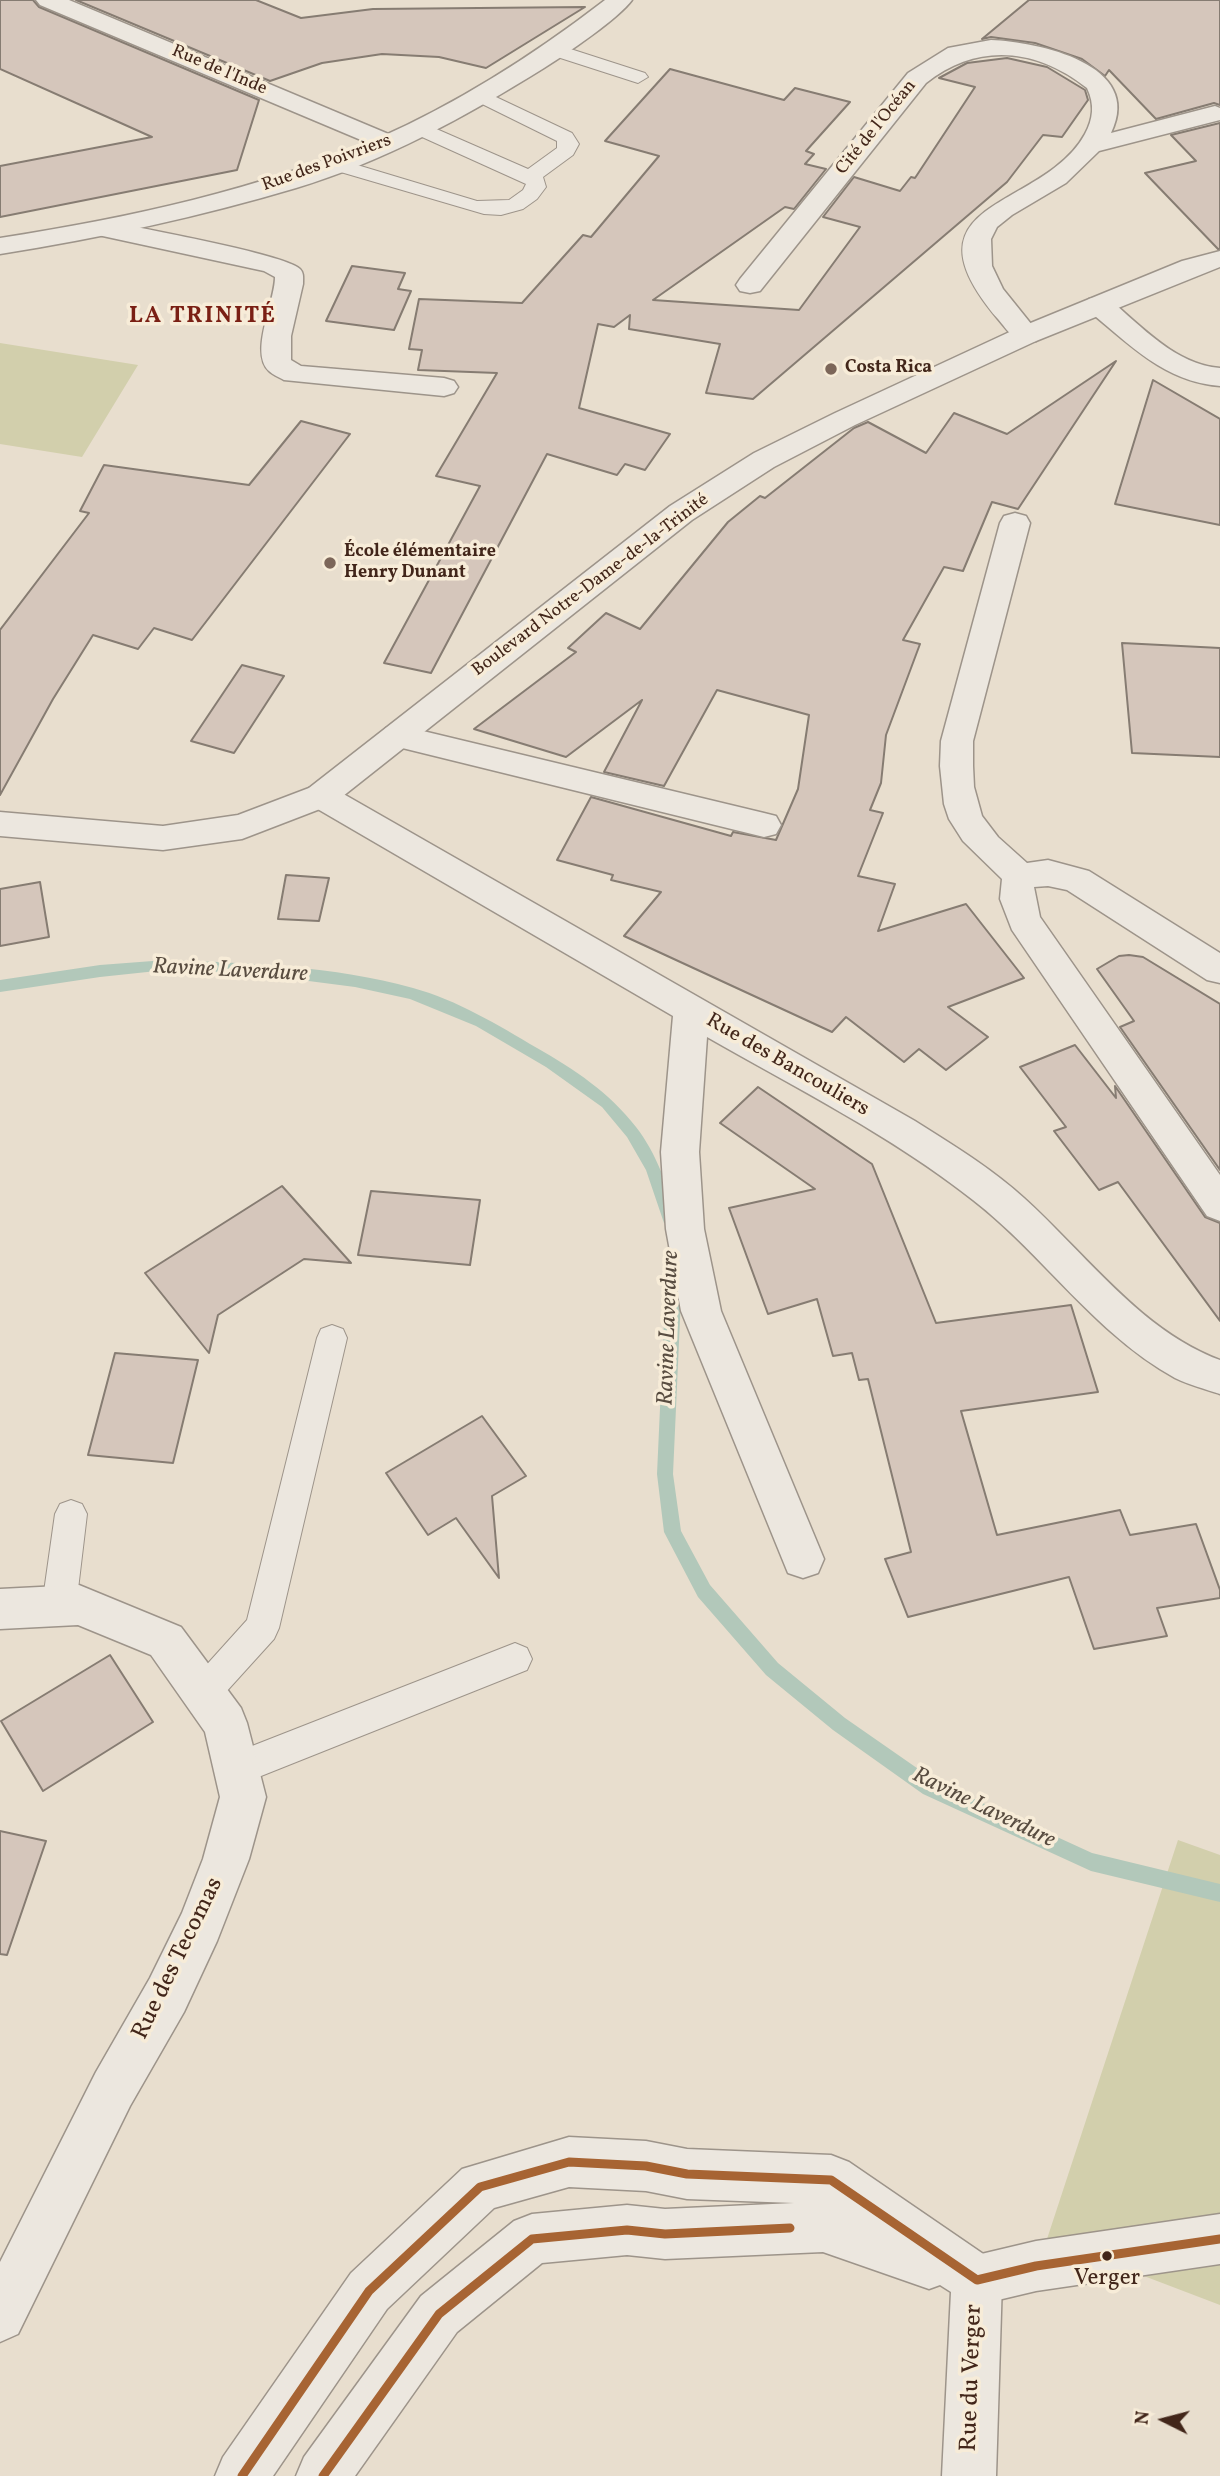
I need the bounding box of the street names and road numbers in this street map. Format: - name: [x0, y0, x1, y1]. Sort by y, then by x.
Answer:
- street label: Rue de l'Inde: [168, 41, 270, 101]
- street label: Cité de l'Océan: [832, 76, 922, 180]
- street label: Rue des Poivriers: [259, 131, 395, 197]
- street label: Boulevard Notre-Dame-de-la-Trinité: [468, 490, 714, 682]
- street label: Rue des Bancouliers: [701, 1009, 873, 1123]
- street label: Rue des Tecomas: [127, 1873, 231, 2045]
- street label: Rue du Verger: [956, 2304, 990, 2452]

